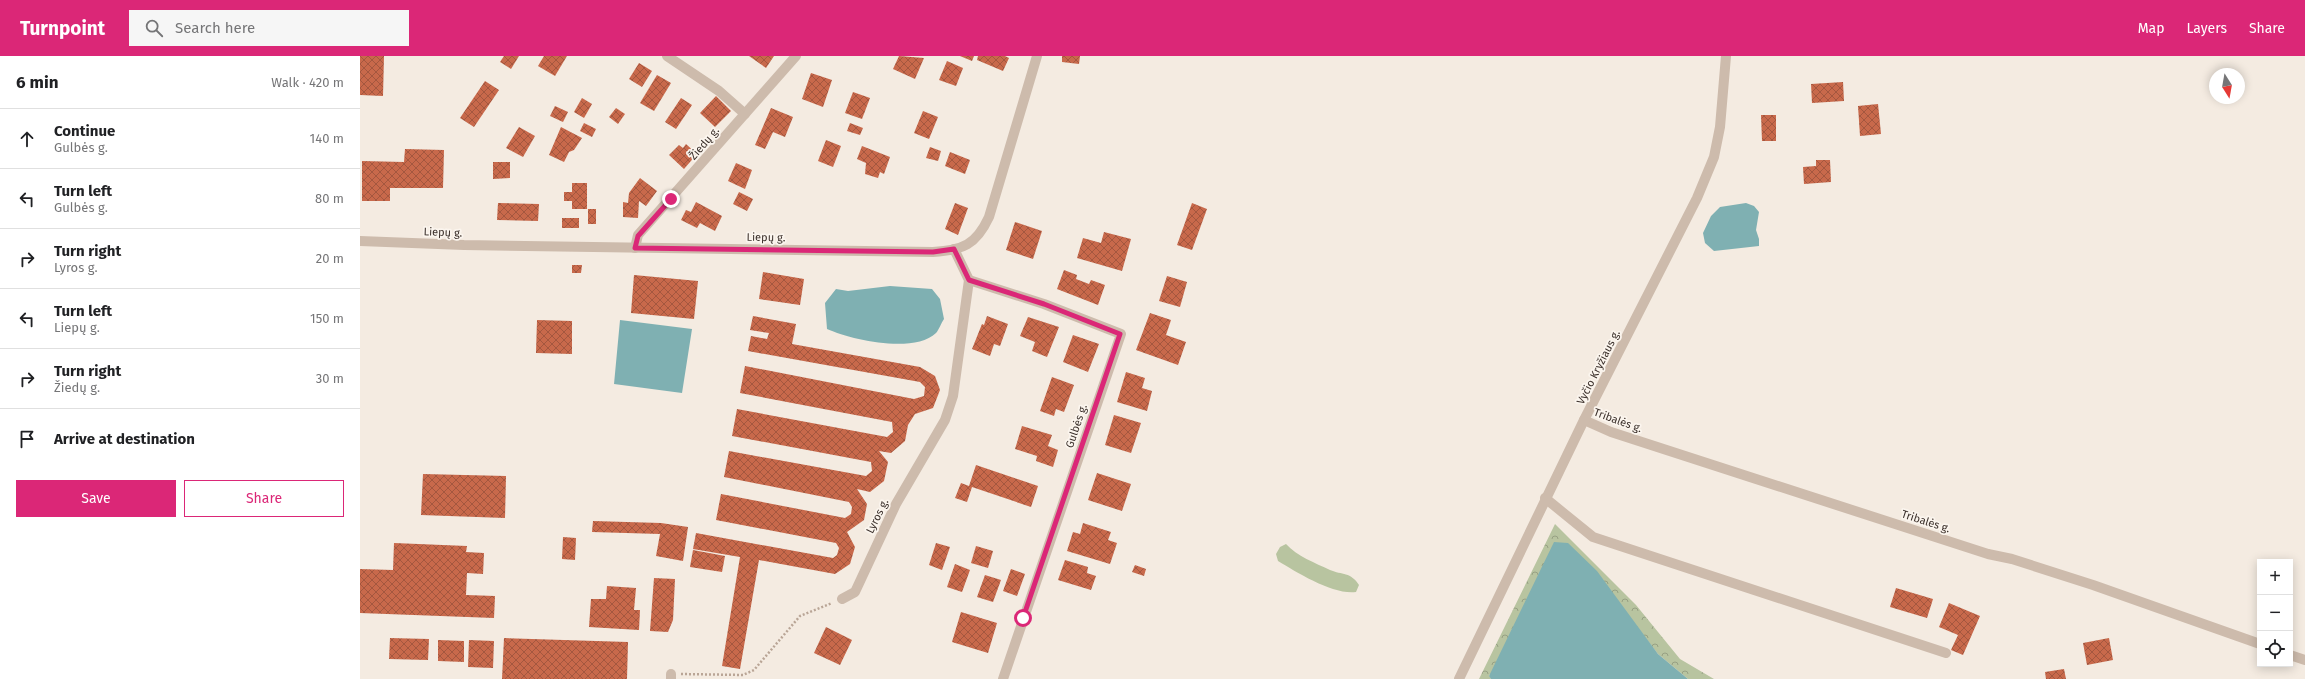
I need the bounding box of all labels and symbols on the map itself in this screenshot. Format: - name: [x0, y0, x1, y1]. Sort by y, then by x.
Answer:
- north arrow: [2209, 68, 2245, 104]
- street label: Žiedų g.: [686, 123, 722, 162]
- route end: [662, 190, 680, 208]
- street label: Liepų g.: [423, 225, 463, 240]
- street label: Liepų g.: [746, 231, 786, 244]
- street label: Vyčio Kryžiaus g.: [1574, 327, 1623, 407]
- street label: Gulbės g.: [1063, 402, 1090, 450]
- street label: Tribalės g.: [1592, 406, 1644, 435]
- street label: Lyros g.: [864, 496, 892, 536]
- street label: Tribalės g.: [1900, 507, 1952, 536]
- route start: [1014, 609, 1032, 627]

